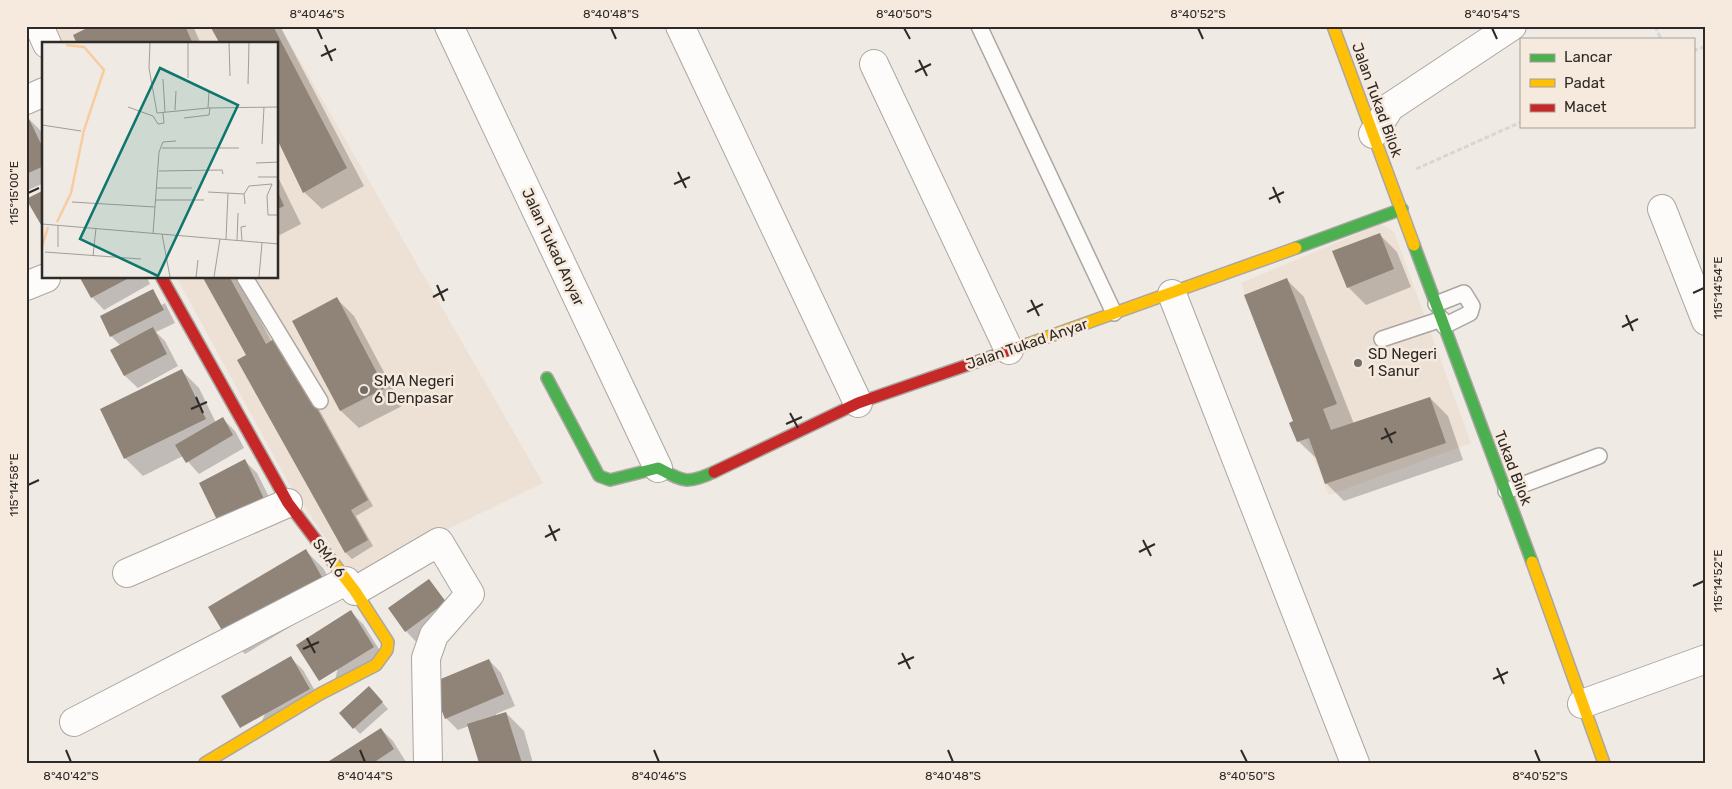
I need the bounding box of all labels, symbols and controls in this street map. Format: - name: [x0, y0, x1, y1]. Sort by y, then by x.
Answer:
- text: 8°40'46"S: [289, 7, 345, 21]
- text: 8°40'48"S: [583, 7, 639, 21]
- text: 8°40'50"S: [876, 7, 932, 21]
- text: 8°40'52"S: [1170, 7, 1226, 21]
- text: 8°40'54"S: [1464, 7, 1520, 21]
- legend: [1520, 38, 1694, 128]
- street label: Jalan Tukad Bilok: [1348, 40, 1406, 160]
- inset map: [42, 42, 279, 279]
- text: Lancar: [1564, 48, 1612, 66]
- text: Padat: [1564, 74, 1605, 92]
- text: Macet: [1564, 98, 1607, 116]
- text: 115°15'00"E: [7, 161, 21, 225]
- street label: Jalan Tukad Anyar: [518, 185, 588, 309]
- text: 115°14'54"E: [1711, 256, 1725, 320]
- street label: Jalan Tukad Anyar: [964, 315, 1090, 373]
- place label: SD Negeri 1 Sanur: [1368, 345, 1437, 380]
- marker: SD Negeri 1 Sanur: [1352, 357, 1364, 369]
- place label: SMA Negeri 6 Denpasar: [374, 372, 454, 407]
- marker: SMA Negeri 6 Denpasar: [358, 384, 370, 396]
- street label: Tukad Bilok: [1491, 428, 1536, 508]
- text: 115°14'58"E: [7, 453, 21, 517]
- street label: SMA 6: [309, 535, 349, 581]
- text: 115°14'52"E: [1711, 550, 1725, 612]
- text: 8°40'42"S: [43, 769, 99, 783]
- text: 8°40'44"S: [337, 769, 393, 783]
- text: 8°40'46"S: [631, 769, 687, 783]
- text: 8°40'48"S: [925, 769, 981, 783]
- text: 8°40'50"S: [1219, 769, 1275, 783]
- text: 8°40'52"S: [1512, 769, 1568, 783]

